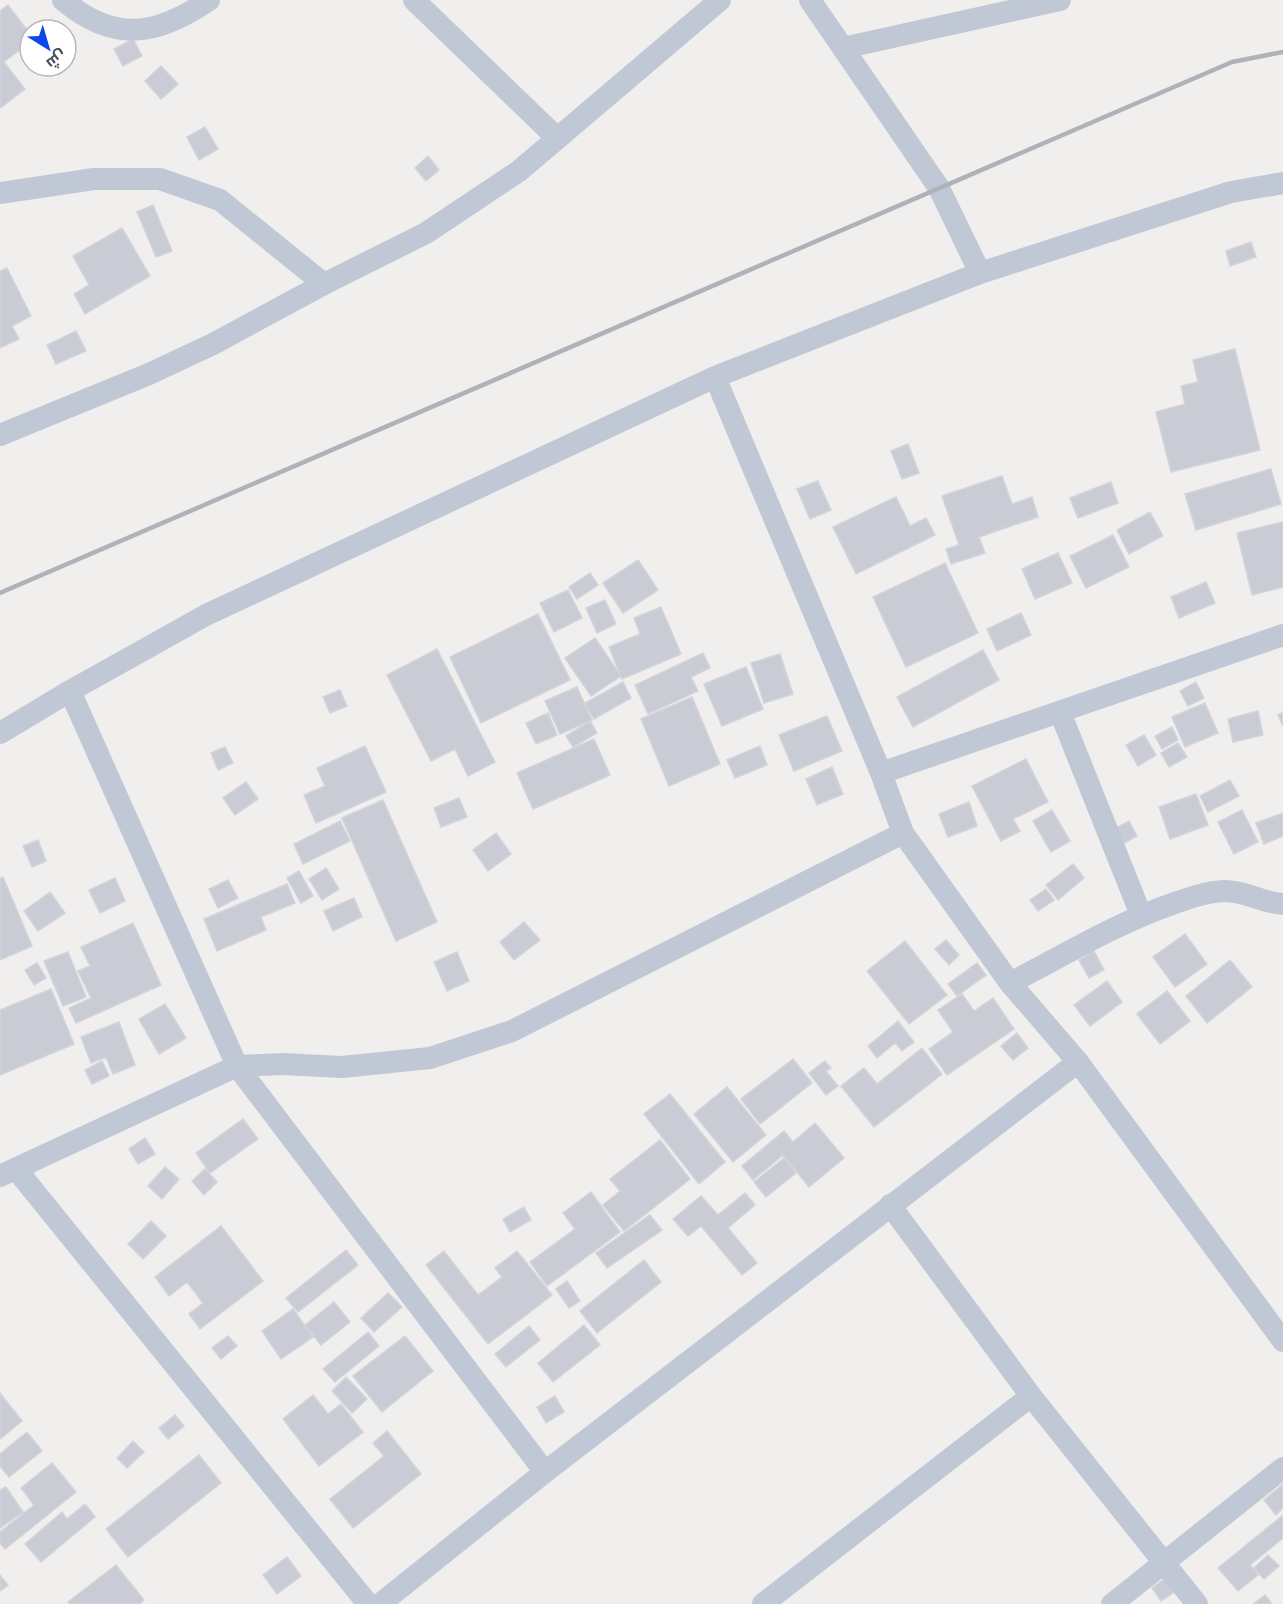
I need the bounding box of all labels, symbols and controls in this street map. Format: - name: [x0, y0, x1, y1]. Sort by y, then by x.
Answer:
- north arrow: [18, 18, 78, 78]
- text: ش: [42, 44, 72, 76]

